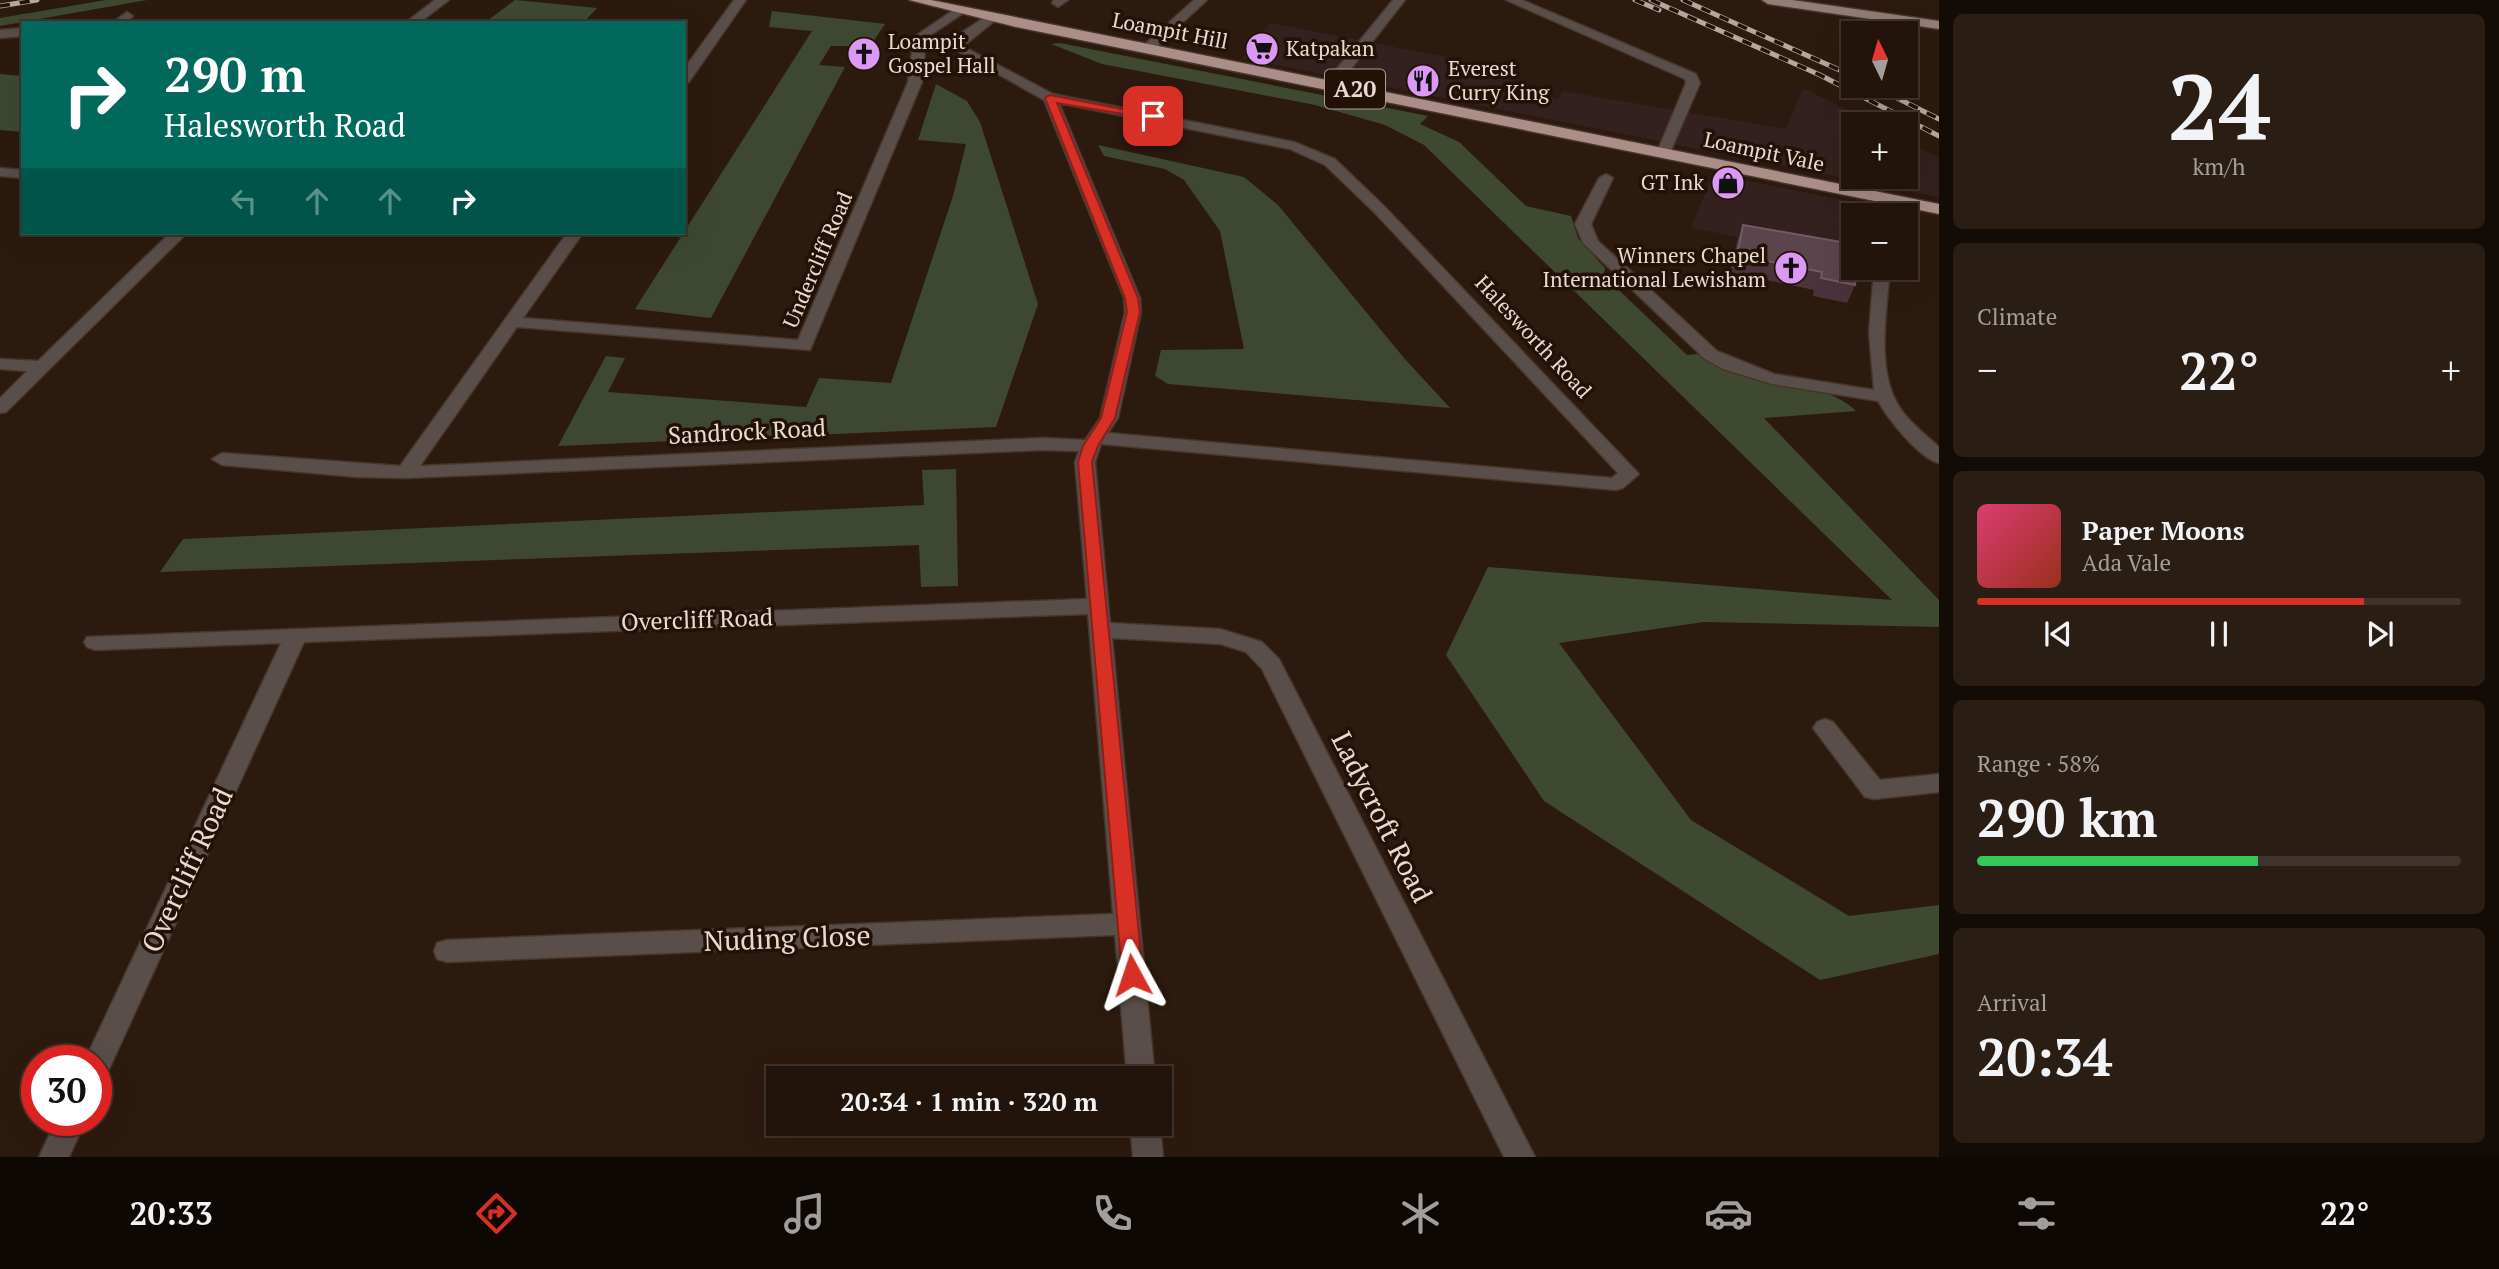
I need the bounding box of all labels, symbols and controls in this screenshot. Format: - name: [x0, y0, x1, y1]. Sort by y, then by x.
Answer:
- street label: Loampit Hill: [1110, 5, 1230, 55]
- north arrow: [1841, 21, 1918, 98]
- map controls: [1841, 21, 1918, 280]
- place label: Loampit Gospel Hall: [888, 27, 996, 79]
- supermarket icon: Katpakan: [1243, 30, 1281, 68]
- place label: Katpakan: [1286, 34, 1375, 62]
- church icon: Loampit Gospel Hall: [845, 35, 883, 73]
- text: 290 m: [164, 41, 306, 106]
- text: 24: [2168, 45, 2270, 166]
- icon: right: [49, 49, 140, 140]
- place label: Everest Curry King: [1448, 54, 1550, 106]
- restaurant icon: Everest Curry King: [1404, 62, 1442, 100]
- road number: A20: [1325, 69, 1385, 108]
- pin: [1123, 86, 1183, 146]
- icon: arrive: [1134, 97, 1172, 135]
- text: Halesworth Road: [164, 104, 406, 146]
- button: +: [1841, 112, 1918, 189]
- street label: Loampit Vale: [1701, 125, 1827, 177]
- text: km/h: [2192, 151, 2246, 182]
- shop icon: GT Ink: [1709, 164, 1747, 202]
- place label: GT Ink: [1641, 168, 1704, 196]
- icon: left: [225, 182, 263, 220]
- icon: ahead: [298, 182, 336, 220]
- icon: ahead: [371, 182, 409, 220]
- icon: right: [444, 182, 482, 220]
- street label: Undercliff Road: [776, 187, 859, 332]
- button: −: [1841, 203, 1918, 280]
- place label: Winners Chapel International Lewisham: [1543, 241, 1766, 293]
- church icon: Winners Chapel International Lewisham: [1772, 249, 1810, 287]
- street label: Halesworth Road: [1469, 269, 1598, 404]
- text: Climate: [1977, 301, 2057, 332]
- text: 22°: [2179, 336, 2259, 405]
- text: −: [1977, 345, 1997, 395]
- text: +: [2441, 345, 2461, 395]
- street label: Sandrock Road: [667, 411, 827, 451]
- text: Paper Moons: [2082, 513, 2245, 547]
- text: Ada Vale: [2082, 547, 2171, 578]
- street label: Overcliff Road: [620, 600, 774, 638]
- icon: previous: [2039, 615, 2077, 653]
- icon: pause: [2200, 615, 2238, 653]
- icon: next: [2361, 615, 2399, 653]
- street label: Ladycroft Road: [1324, 725, 1441, 908]
- text: Range · 58%: [1977, 748, 2100, 779]
- street label: Overcliff Road: [132, 782, 241, 958]
- text: 290 km: [1977, 783, 2158, 852]
- street label: Nuding Close: [703, 916, 871, 959]
- position arrow: [1095, 938, 1169, 1012]
- text: Arrival: [1977, 987, 2048, 1018]
- text: 20:34: [1977, 1022, 2112, 1091]
- speed limit sign: 30: [21, 1045, 112, 1136]
- text: 20:34 · 1 min · 320 m: [840, 1084, 1098, 1118]
- icon: directions: [472, 1189, 521, 1238]
- icon: music: [780, 1189, 829, 1238]
- icon: phone: [1088, 1189, 1137, 1238]
- icon: climate: [1396, 1189, 1445, 1238]
- icon: car: [1704, 1189, 1753, 1238]
- icon: filters: [2012, 1189, 2061, 1238]
- text: 20:33: [130, 1192, 213, 1234]
- text: 22°: [2320, 1192, 2369, 1234]

